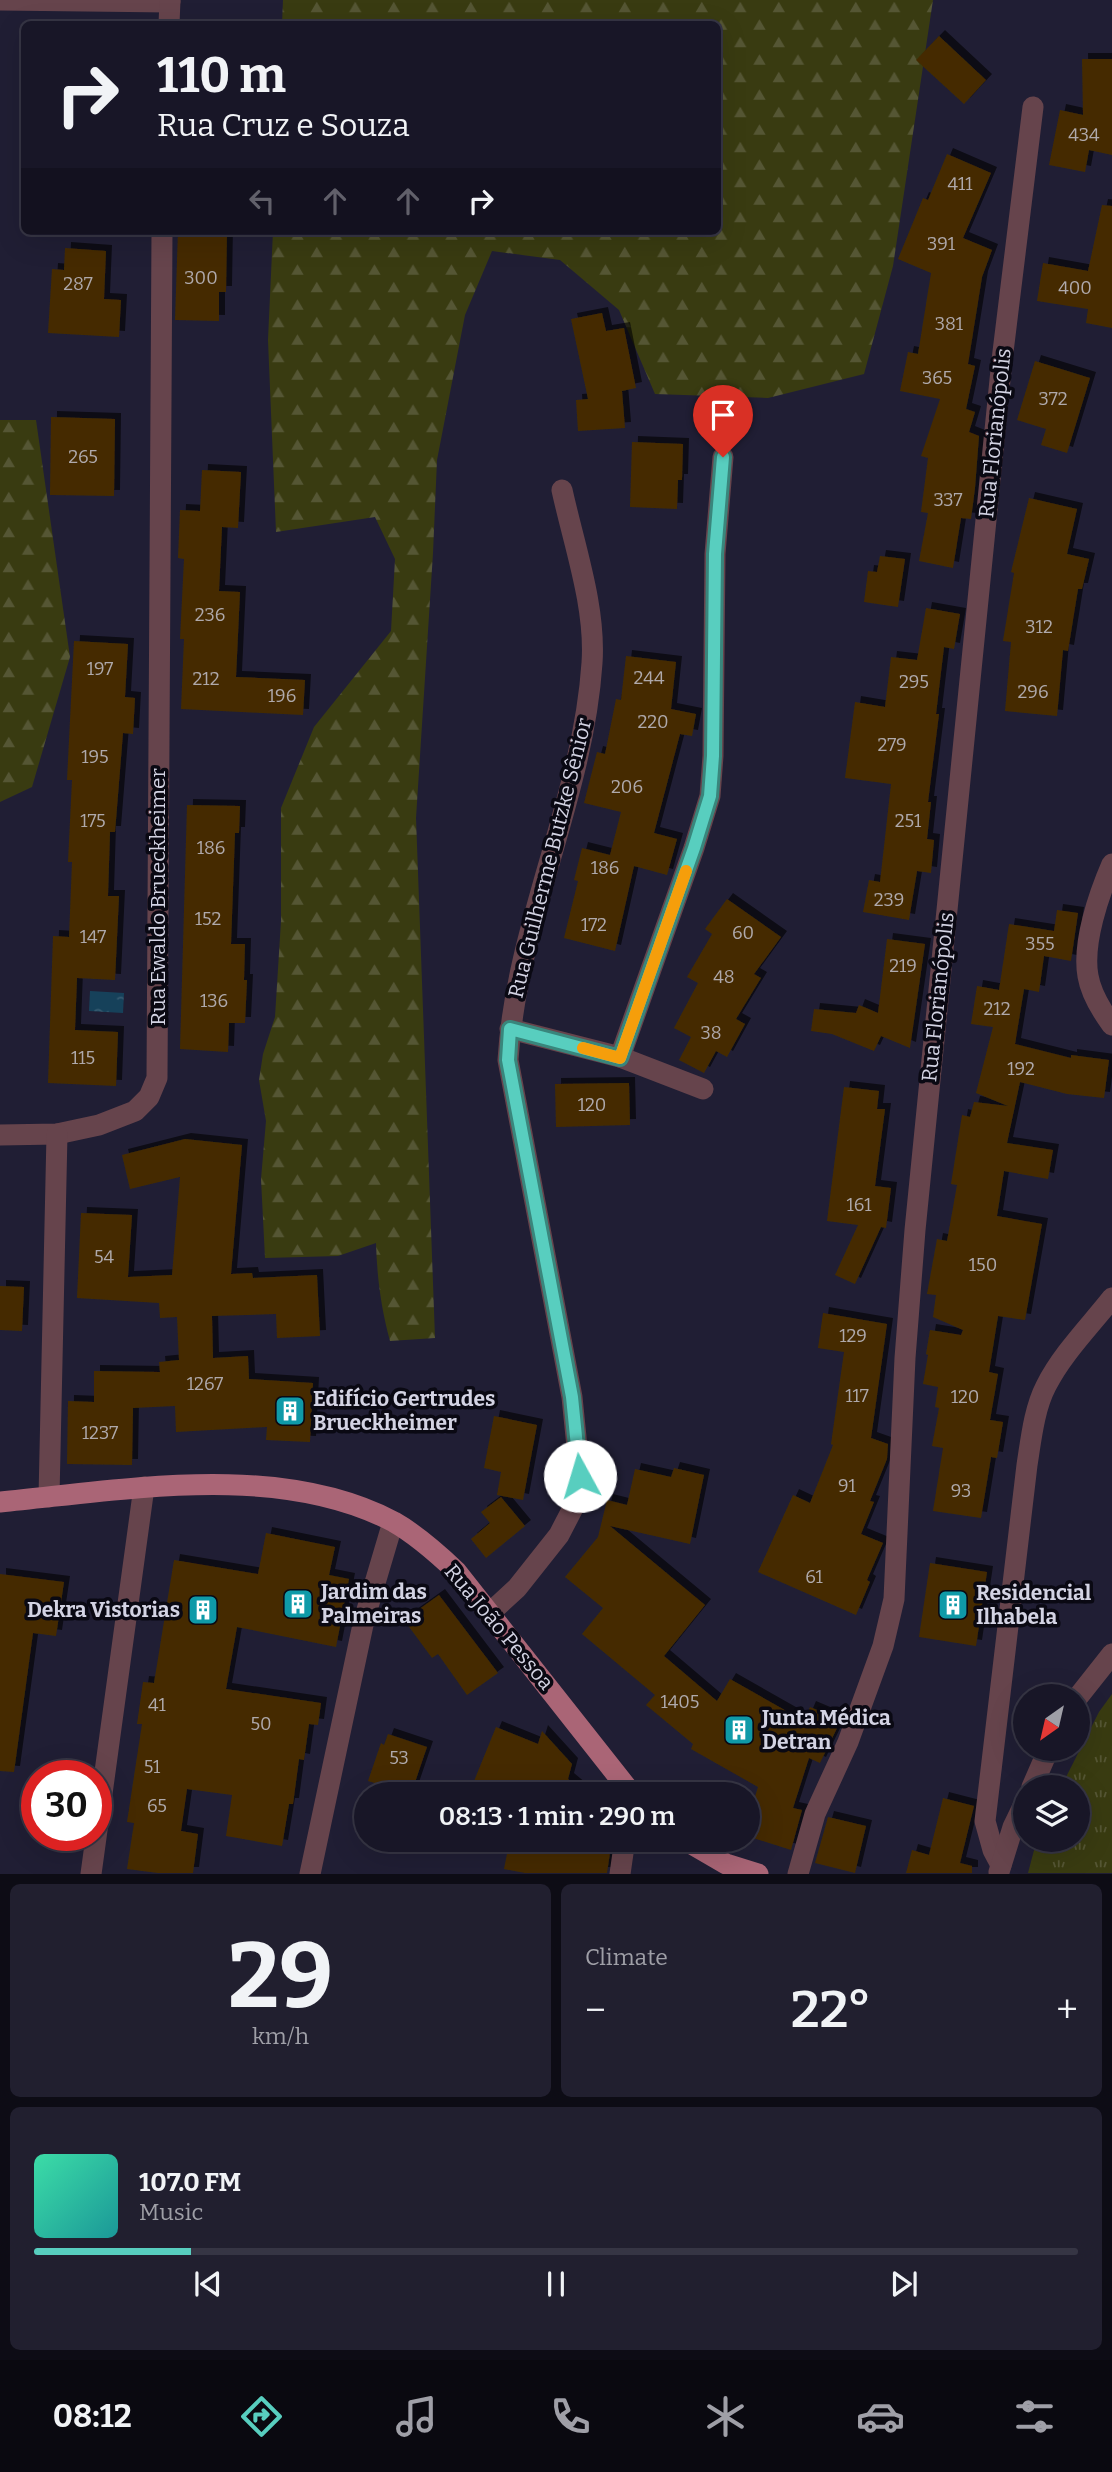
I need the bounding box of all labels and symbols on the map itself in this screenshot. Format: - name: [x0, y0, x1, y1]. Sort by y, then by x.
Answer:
- house number: 434: [1068, 124, 1100, 146]
- house number: 411: [947, 173, 973, 195]
- house number: 391: [927, 233, 956, 255]
- house number: 300: [184, 267, 218, 289]
- house number: 287: [63, 273, 93, 295]
- house number: 400: [1058, 277, 1092, 299]
- house number: 381: [935, 313, 964, 335]
- street label: Rua Florianópolis: [973, 347, 1017, 519]
- house number: 365: [922, 367, 952, 389]
- pin: [693, 385, 753, 457]
- house number: 372: [1039, 388, 1067, 410]
- house number: 265: [68, 446, 98, 468]
- house number: 337: [933, 489, 963, 511]
- house number: 236: [195, 604, 225, 626]
- house number: 312: [1025, 616, 1053, 638]
- house number: 197: [87, 658, 113, 680]
- house number: 244: [634, 667, 665, 689]
- house number: 212: [193, 668, 219, 690]
- house number: 295: [899, 671, 929, 693]
- house number: 296: [1018, 681, 1048, 703]
- house number: 196: [268, 685, 296, 707]
- house number: 220: [637, 711, 669, 733]
- street label: Rua Guilherme Butzke Sênior: [503, 715, 597, 1001]
- house number: 279: [878, 734, 906, 756]
- house number: 195: [81, 746, 109, 768]
- street label: Rua Ewaldo Brueckheimer: [145, 768, 171, 1026]
- house number: 206: [611, 776, 643, 798]
- house number: 175: [80, 810, 106, 832]
- house number: 251: [895, 810, 922, 832]
- house number: 186: [197, 837, 225, 859]
- house number: 186: [591, 857, 619, 879]
- house number: 239: [874, 889, 904, 911]
- house number: 152: [195, 908, 221, 930]
- street label: Rua Florianópolis: [916, 911, 960, 1083]
- house number: 172: [581, 914, 607, 936]
- house number: 60: [732, 922, 754, 944]
- house number: 147: [80, 926, 106, 948]
- house number: 355: [1025, 933, 1055, 955]
- house number: 219: [889, 955, 917, 977]
- house number: 48: [713, 966, 735, 988]
- house number: 136: [200, 990, 228, 1012]
- house number: 212: [984, 998, 1010, 1020]
- house number: 38: [700, 1022, 722, 1044]
- house number: 115: [71, 1047, 95, 1069]
- house number: 192: [1007, 1058, 1035, 1080]
- house number: 120: [578, 1094, 606, 1116]
- house number: 161: [847, 1194, 872, 1216]
- house number: 54: [94, 1246, 115, 1268]
- house number: 150: [969, 1254, 997, 1276]
- house number: 129: [839, 1325, 867, 1347]
- house number: 1267: [187, 1373, 223, 1395]
- house number: 117: [845, 1385, 869, 1407]
- place label: Edifício Gertrudes Brueckheimer: [313, 1386, 495, 1436]
- house number: 120: [951, 1386, 979, 1408]
- building icon: Edifício Gertrudes Brueckheimer: [273, 1394, 307, 1428]
- house number: 1237: [82, 1422, 118, 1444]
- position arrow: [543, 1439, 617, 1513]
- house number: 91: [838, 1475, 857, 1497]
- house number: 93: [951, 1480, 971, 1502]
- street label: Rua João Pessoa: [439, 1559, 559, 1695]
- house number: 61: [805, 1566, 824, 1588]
- place label: Jardim das Palmeiras: [320, 1579, 427, 1629]
- place label: Residencial Ilhabela: [976, 1580, 1092, 1630]
- building icon: Jardim das Palmeiras: [281, 1587, 315, 1621]
- building icon: Residencial Ilhabela: [936, 1588, 970, 1622]
- building icon: Dekra Vistorias: [186, 1593, 220, 1627]
- place label: Dekra Vistorias: [27, 1597, 180, 1623]
- north arrow: [1013, 1684, 1090, 1760]
- house number: 1405: [661, 1691, 699, 1713]
- house number: 41: [148, 1694, 167, 1716]
- place label: Junta Médica Detran: [761, 1705, 891, 1755]
- house number: 50: [250, 1713, 272, 1735]
- building icon: Junta Médica Detran: [722, 1713, 756, 1747]
- house number: 53: [389, 1747, 409, 1769]
- house number: 51: [144, 1756, 161, 1778]
- speed limit sign: 30: [21, 1760, 112, 1851]
- house number: 65: [147, 1795, 167, 1817]

